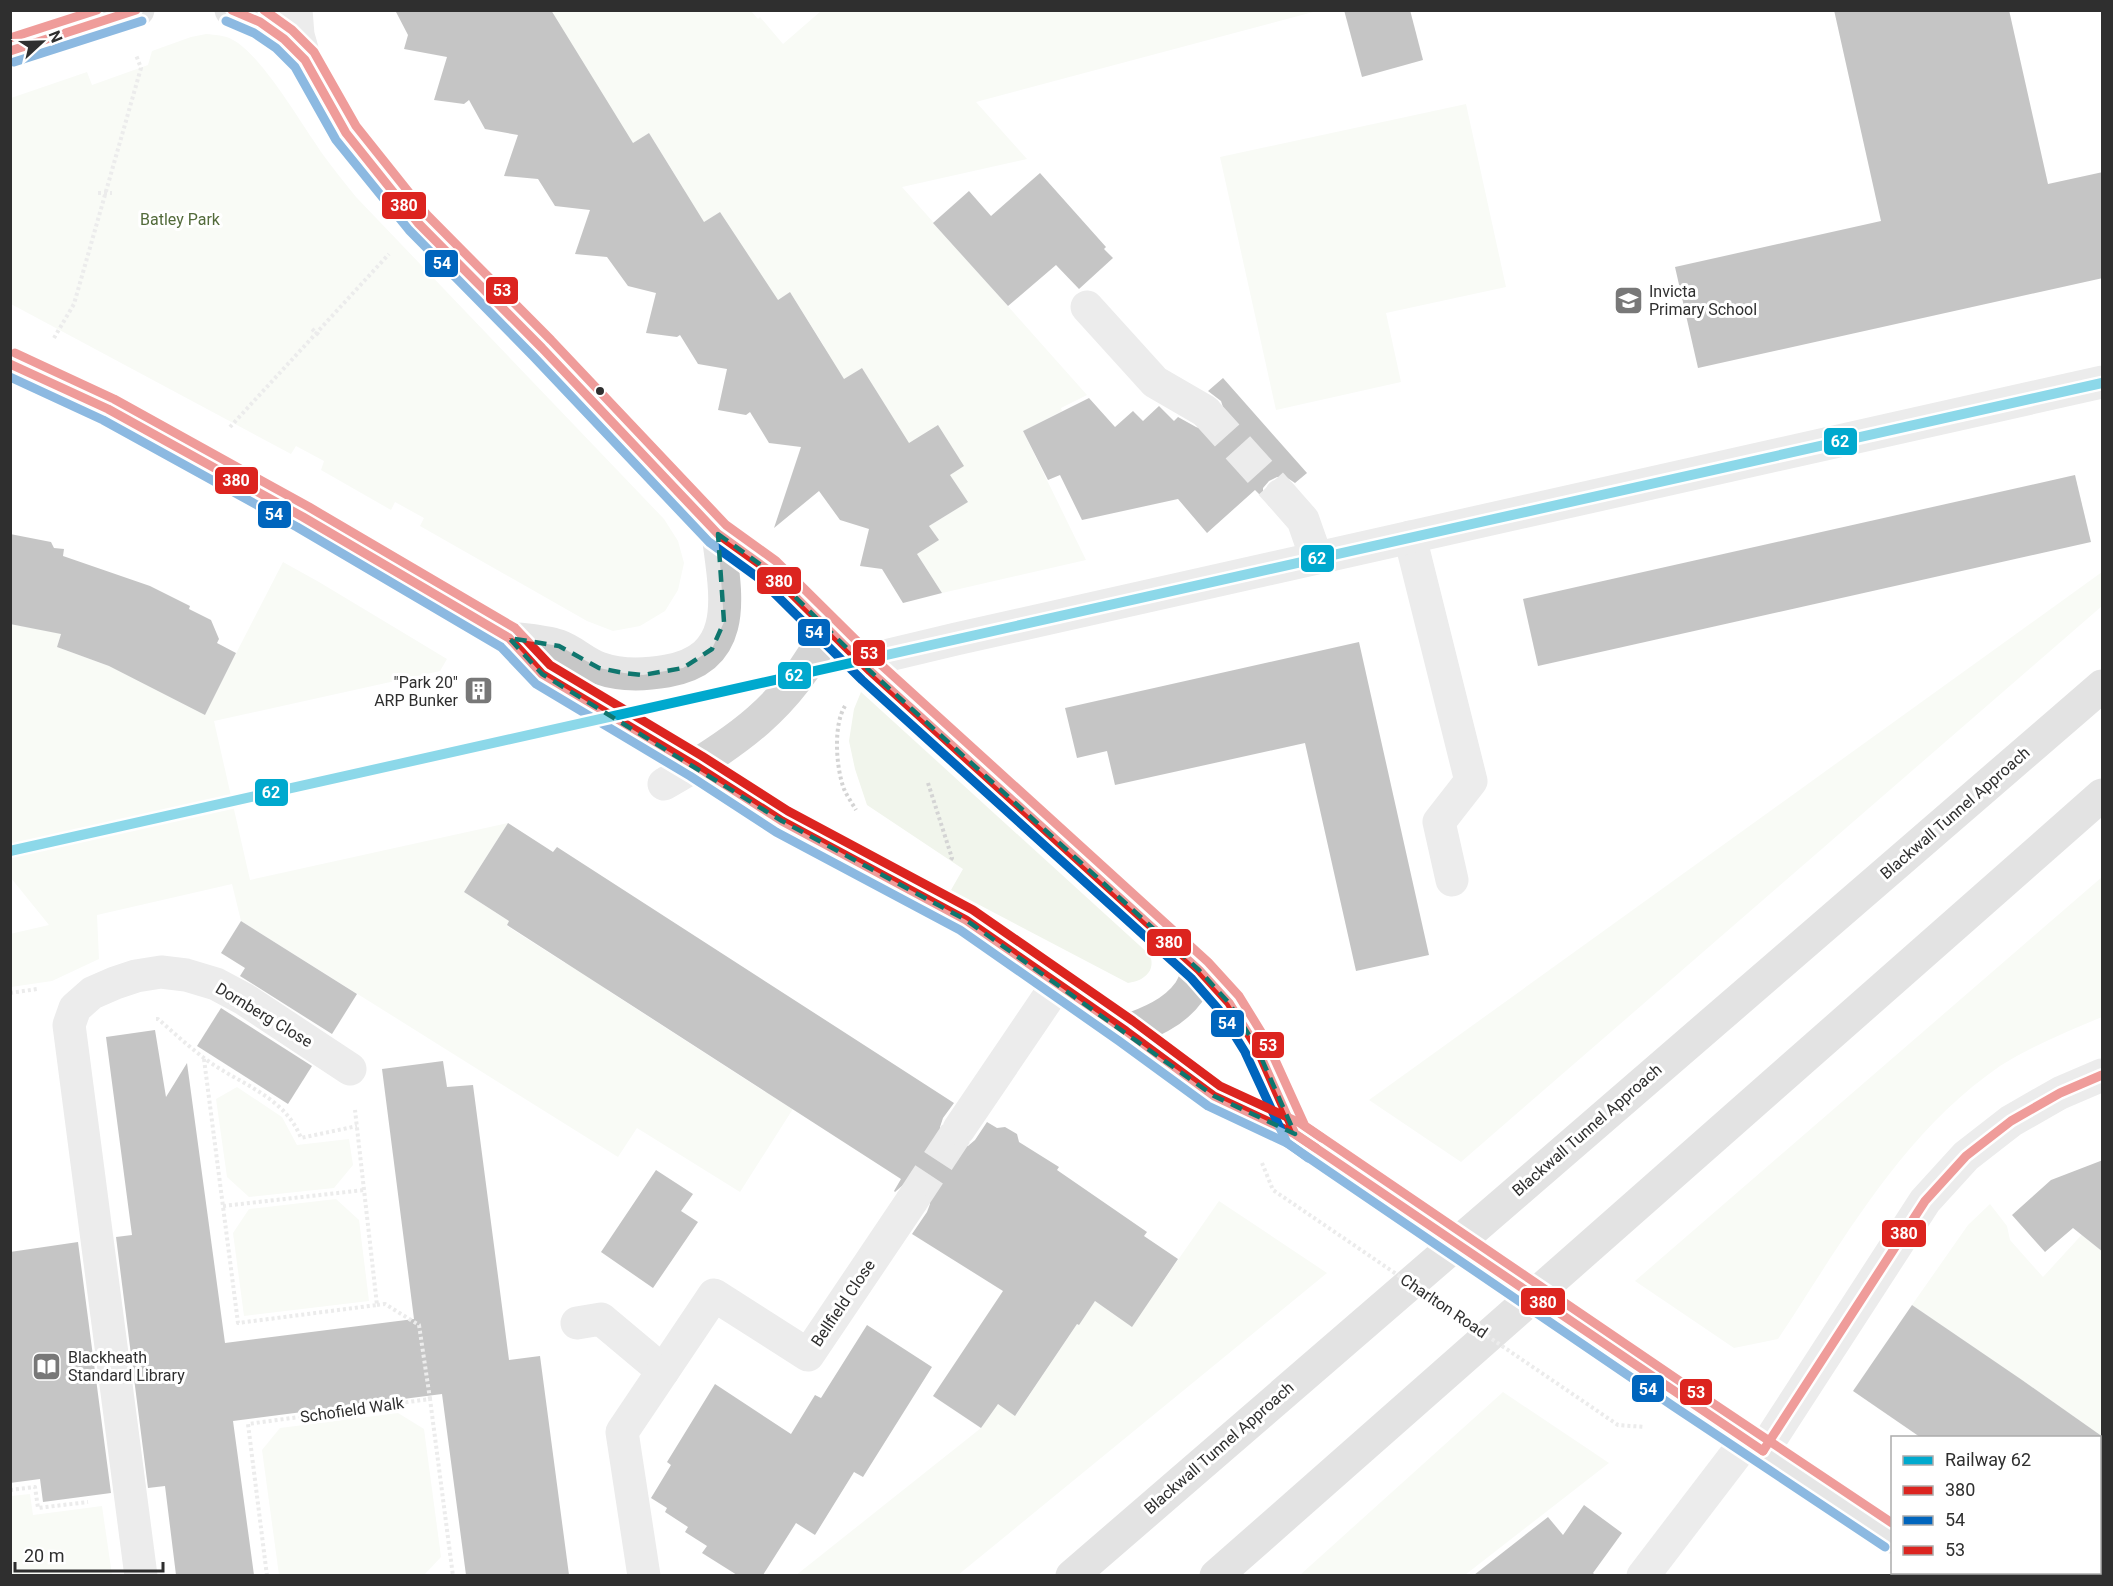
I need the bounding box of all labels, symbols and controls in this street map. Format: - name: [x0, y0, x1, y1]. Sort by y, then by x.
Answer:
- north arrow: [12, 12, 72, 72]
- text: N: [45, 28, 66, 45]
- line badge: 380: [381, 191, 427, 220]
- text: 380: [390, 196, 418, 215]
- park label: Batley Park: [140, 210, 221, 229]
- line badge: 54: [424, 249, 459, 278]
- text: 54: [433, 254, 451, 273]
- line badge: 53: [485, 276, 519, 305]
- text: 53: [493, 281, 511, 300]
- place label: Invicta Primary School: [1649, 282, 1757, 319]
- school or university icon: Invicta Primary School: [1612, 284, 1644, 316]
- unlabelled marker: [594, 385, 606, 397]
- line badge: 62: [1823, 427, 1858, 456]
- text: 62: [1831, 432, 1849, 451]
- line badge: 380: [214, 466, 259, 495]
- text: 380: [222, 471, 250, 490]
- line badge: 54: [257, 500, 292, 529]
- text: 54: [265, 505, 283, 524]
- line badge: 62: [1300, 544, 1335, 573]
- text: 62: [1308, 549, 1326, 568]
- line badge: 380: [756, 566, 802, 595]
- text: 380: [765, 572, 793, 591]
- line badge: 54: [797, 618, 831, 647]
- text: 54: [805, 623, 823, 642]
- line badge: 53: [852, 639, 886, 667]
- text: 53: [860, 644, 878, 663]
- line badge: 62: [777, 661, 812, 690]
- text: 62: [785, 666, 803, 685]
- place label: "Park 20" ARP Bunker: [374, 673, 459, 710]
- building icon: "Park 20" ARP Bunker: [463, 675, 495, 707]
- street label: Blackwall Tunnel Approach: [1876, 743, 2034, 883]
- line badge: 62: [254, 778, 289, 807]
- text: 62: [262, 783, 280, 802]
- line badge: 380: [1146, 928, 1192, 957]
- text: 380: [1155, 933, 1183, 952]
- street label: Dornberg Close: [212, 979, 316, 1051]
- line badge: 54: [1210, 1009, 1245, 1038]
- text: 54: [1218, 1014, 1236, 1033]
- line badge: 53: [1251, 1031, 1285, 1059]
- text: 53: [1259, 1036, 1277, 1055]
- street label: Blackwall Tunnel Approach: [1508, 1060, 1666, 1200]
- line badge: 380: [1881, 1219, 1927, 1248]
- text: 380: [1890, 1224, 1918, 1243]
- street label: Bellfield Close: [807, 1256, 879, 1350]
- street label: Charlton Road: [1397, 1270, 1491, 1342]
- line badge: 380: [1520, 1287, 1566, 1316]
- text: 380: [1529, 1293, 1557, 1312]
- place label: Blackheath Standard Library: [68, 1348, 185, 1385]
- library icon: Blackheath Standard Library: [31, 1350, 63, 1382]
- line badge: 54: [1631, 1374, 1665, 1403]
- street label: Blackwall Tunnel Approach: [1140, 1378, 1298, 1518]
- line badge: 53: [1679, 1378, 1713, 1406]
- text: 54: [1639, 1380, 1657, 1399]
- text: 53: [1687, 1383, 1705, 1402]
- street label: Schofield Walk: [299, 1393, 406, 1427]
- legend: [1891, 1436, 2101, 1574]
- text: Railway 62: [1945, 1449, 2031, 1470]
- text: 380: [1945, 1479, 1975, 1500]
- text: 54: [1945, 1509, 1965, 1530]
- scale bar: [15, 1535, 164, 1573]
- text: 53: [1945, 1539, 1965, 1560]
- text: 20 m: [24, 1545, 64, 1566]

